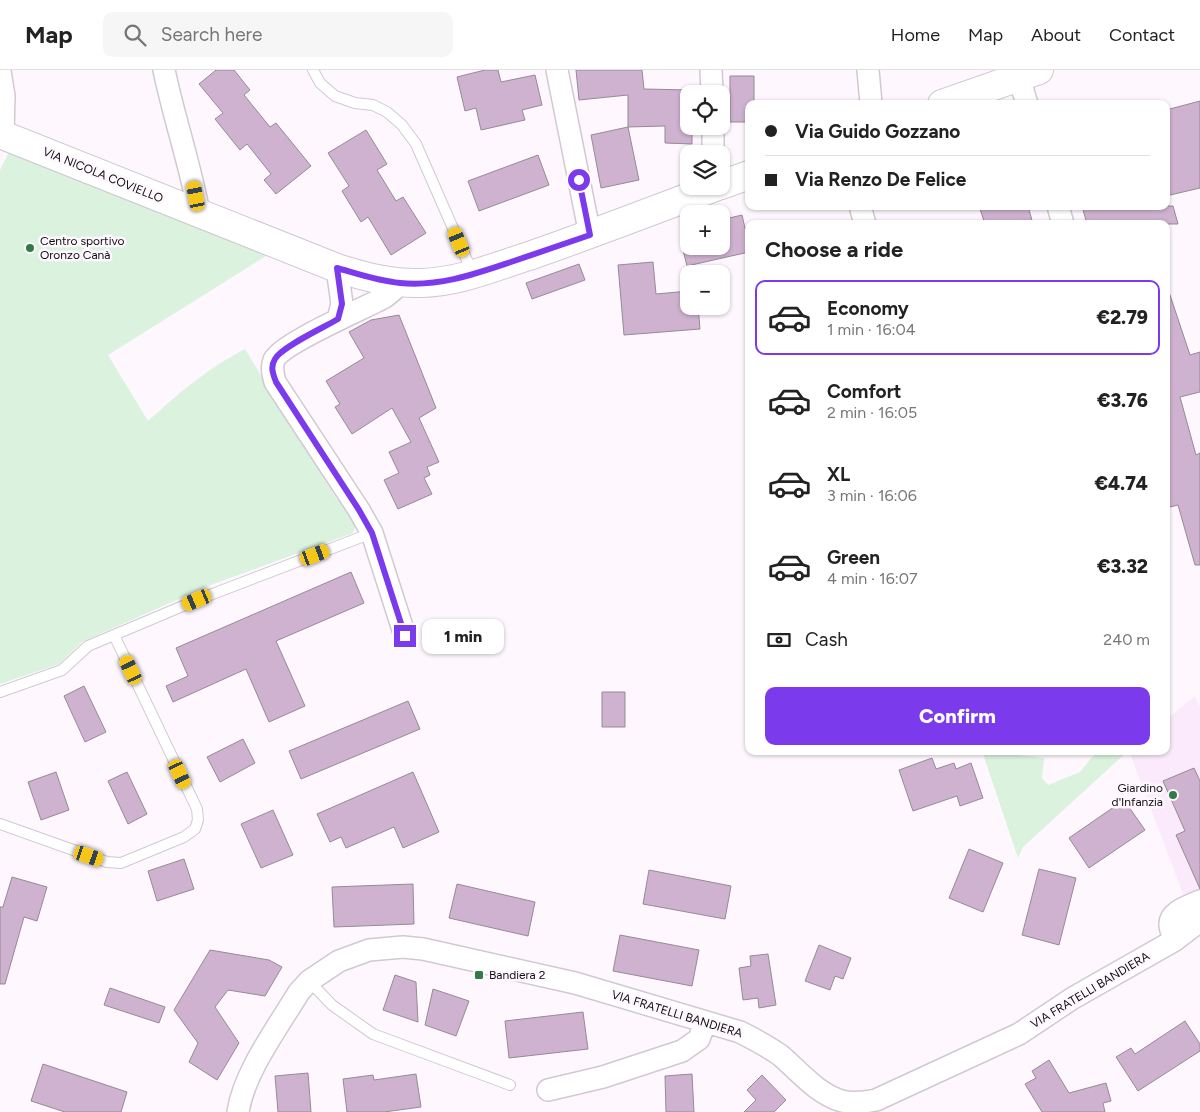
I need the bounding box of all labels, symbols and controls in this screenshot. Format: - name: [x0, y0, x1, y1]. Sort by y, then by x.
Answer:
- search box: [103, 12, 453, 57]
- text: Map: [25, 20, 73, 49]
- icon: search: [121, 21, 149, 49]
- text: Search here: [161, 23, 262, 46]
- text: Home: [891, 24, 940, 46]
- text: Map: [968, 24, 1003, 46]
- text: About: [1031, 24, 1081, 46]
- text: Contact: [1109, 24, 1175, 46]
- map controls: [680, 85, 730, 315]
- button: locate: [680, 85, 730, 135]
- text: Via Guido Gozzano: [795, 120, 960, 143]
- street label: VIA NICOLA COVIELLO: [41, 144, 165, 206]
- button: layers: [680, 145, 730, 195]
- text: Via Renzo De Felice: [795, 168, 966, 191]
- route start: [568, 169, 590, 191]
- car: [185, 180, 206, 212]
- button: +: [680, 205, 730, 255]
- car: [446, 225, 471, 259]
- place label: Centro sportivo Oronzo Canà: [40, 234, 125, 262]
- text: Choose a ride: [765, 236, 903, 263]
- marker: Centro sportivo Oronzo Canà: [24, 242, 36, 254]
- button: −: [680, 265, 730, 315]
- icon: car: [767, 295, 812, 340]
- text: Economy: [827, 297, 909, 320]
- text: €2.79: [1096, 306, 1148, 329]
- text: 1 min · 16:04: [827, 320, 916, 339]
- icon: car: [767, 378, 812, 423]
- text: Comfort: [827, 380, 902, 403]
- text: €3.76: [1097, 389, 1148, 412]
- text: 2 min · 16:05: [827, 403, 917, 422]
- icon: car: [767, 461, 812, 506]
- text: XL: [827, 463, 850, 486]
- text: €4.74: [1094, 472, 1148, 495]
- text: 3 min · 16:06: [827, 486, 917, 505]
- car: [298, 543, 331, 567]
- icon: car: [767, 544, 812, 589]
- text: Green: [827, 546, 880, 569]
- text: €3.32: [1097, 555, 1148, 578]
- text: 4 min · 16:07: [827, 569, 918, 588]
- car: [180, 587, 213, 613]
- callout: 1 min: [422, 618, 505, 654]
- route end: [394, 625, 416, 647]
- icon: cash: [765, 626, 793, 654]
- text: 1 min: [444, 627, 482, 646]
- text: Cash: [805, 628, 848, 651]
- text: 240 m: [1103, 630, 1150, 649]
- car: [117, 653, 144, 687]
- button: Confirm: [765, 687, 1150, 745]
- car: [166, 757, 193, 791]
- place label: Giardino d'Infanzia: [1112, 781, 1163, 809]
- marker: Giardino d'Infanzia: [1167, 789, 1179, 801]
- car: [72, 844, 105, 868]
- street label: VIA FRATELLI BANDIERA: [1028, 949, 1152, 1031]
- place label: Bandiera 2: [489, 968, 545, 982]
- marker: Bandiera 2: [473, 969, 485, 981]
- street label: VIA FRATELLI BANDIERA: [610, 987, 744, 1041]

